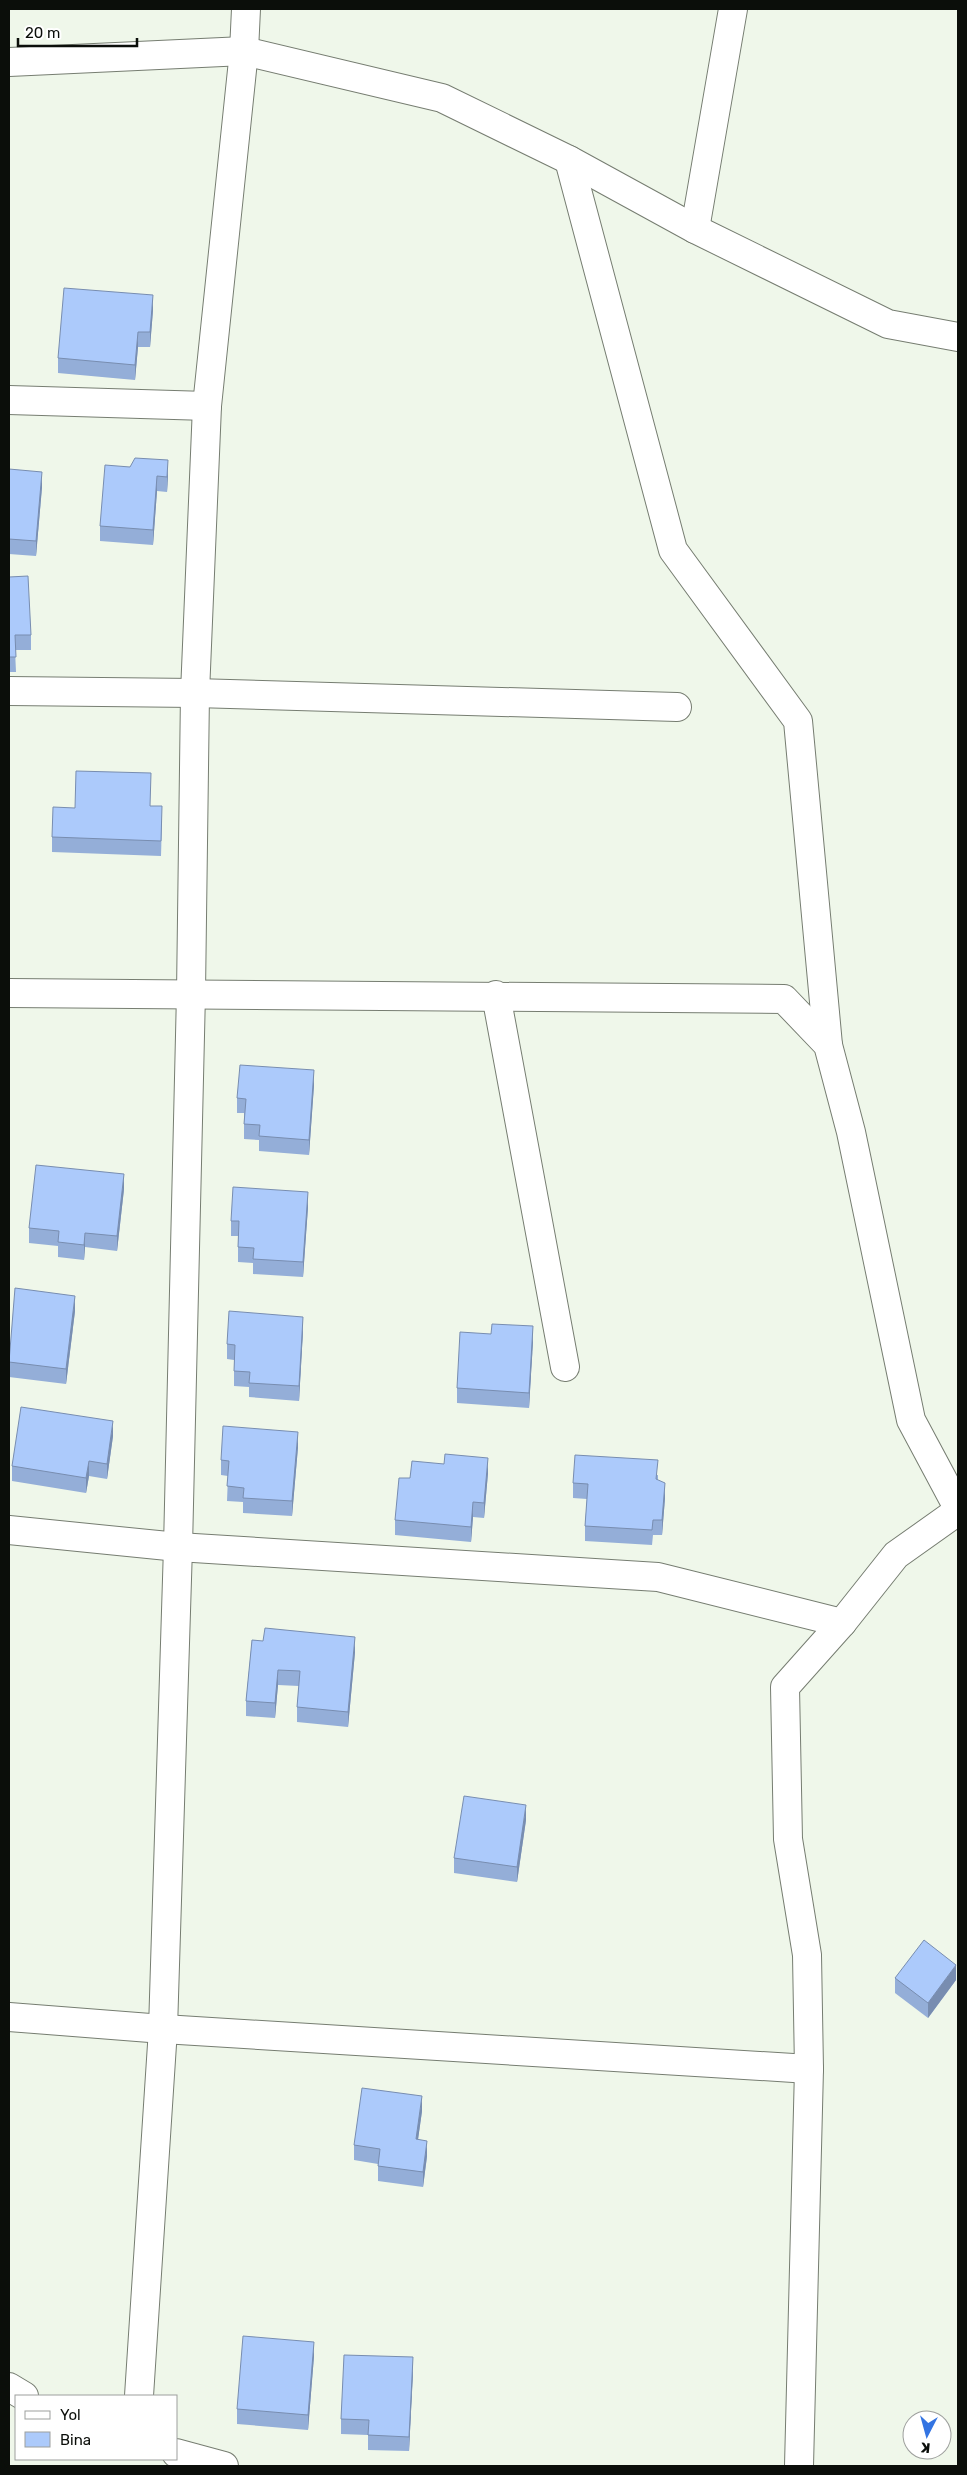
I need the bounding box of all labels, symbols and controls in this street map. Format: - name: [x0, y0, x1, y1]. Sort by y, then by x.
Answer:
- scale bar: [18, 15, 136, 47]
- text: 20 m: [25, 24, 60, 42]
- legend: [15, 2395, 178, 2460]
- text: Yol: [60, 2406, 81, 2424]
- north arrow: [902, 2410, 952, 2460]
- text: Bina: [60, 2431, 91, 2449]
- text: K: [919, 2438, 931, 2456]

